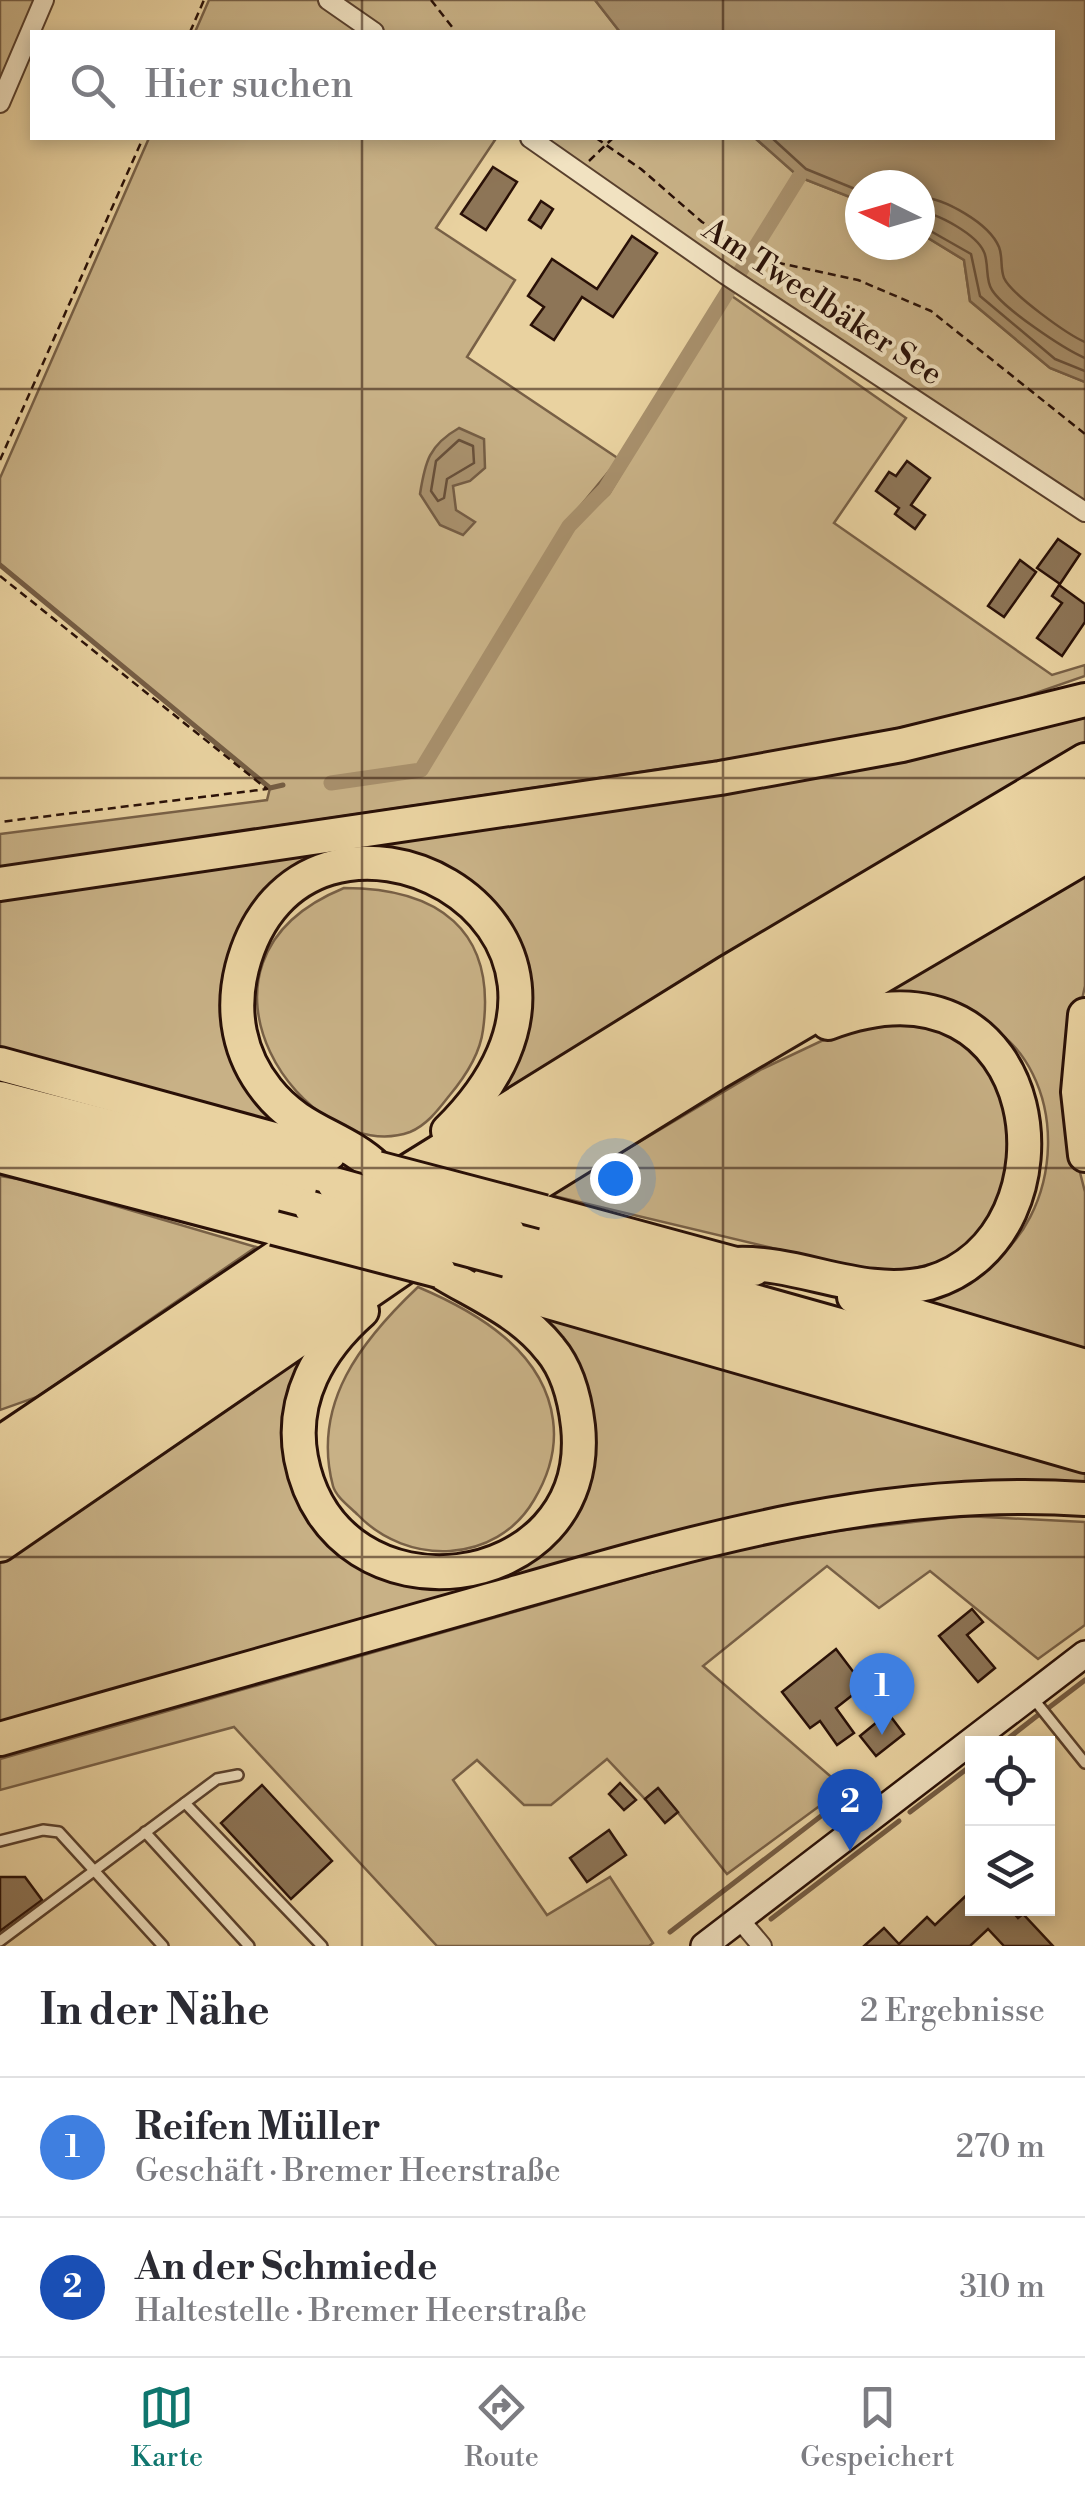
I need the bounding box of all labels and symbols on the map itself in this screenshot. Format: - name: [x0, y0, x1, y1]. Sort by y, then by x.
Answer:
- north arrow: [845, 170, 935, 260]
- street label: Am Tweelbäker See: [694, 209, 950, 394]
- your location: [590, 1153, 641, 1204]
- pin: 1: [850, 1652, 914, 1735]
- pin: 2: [818, 1768, 882, 1851]

